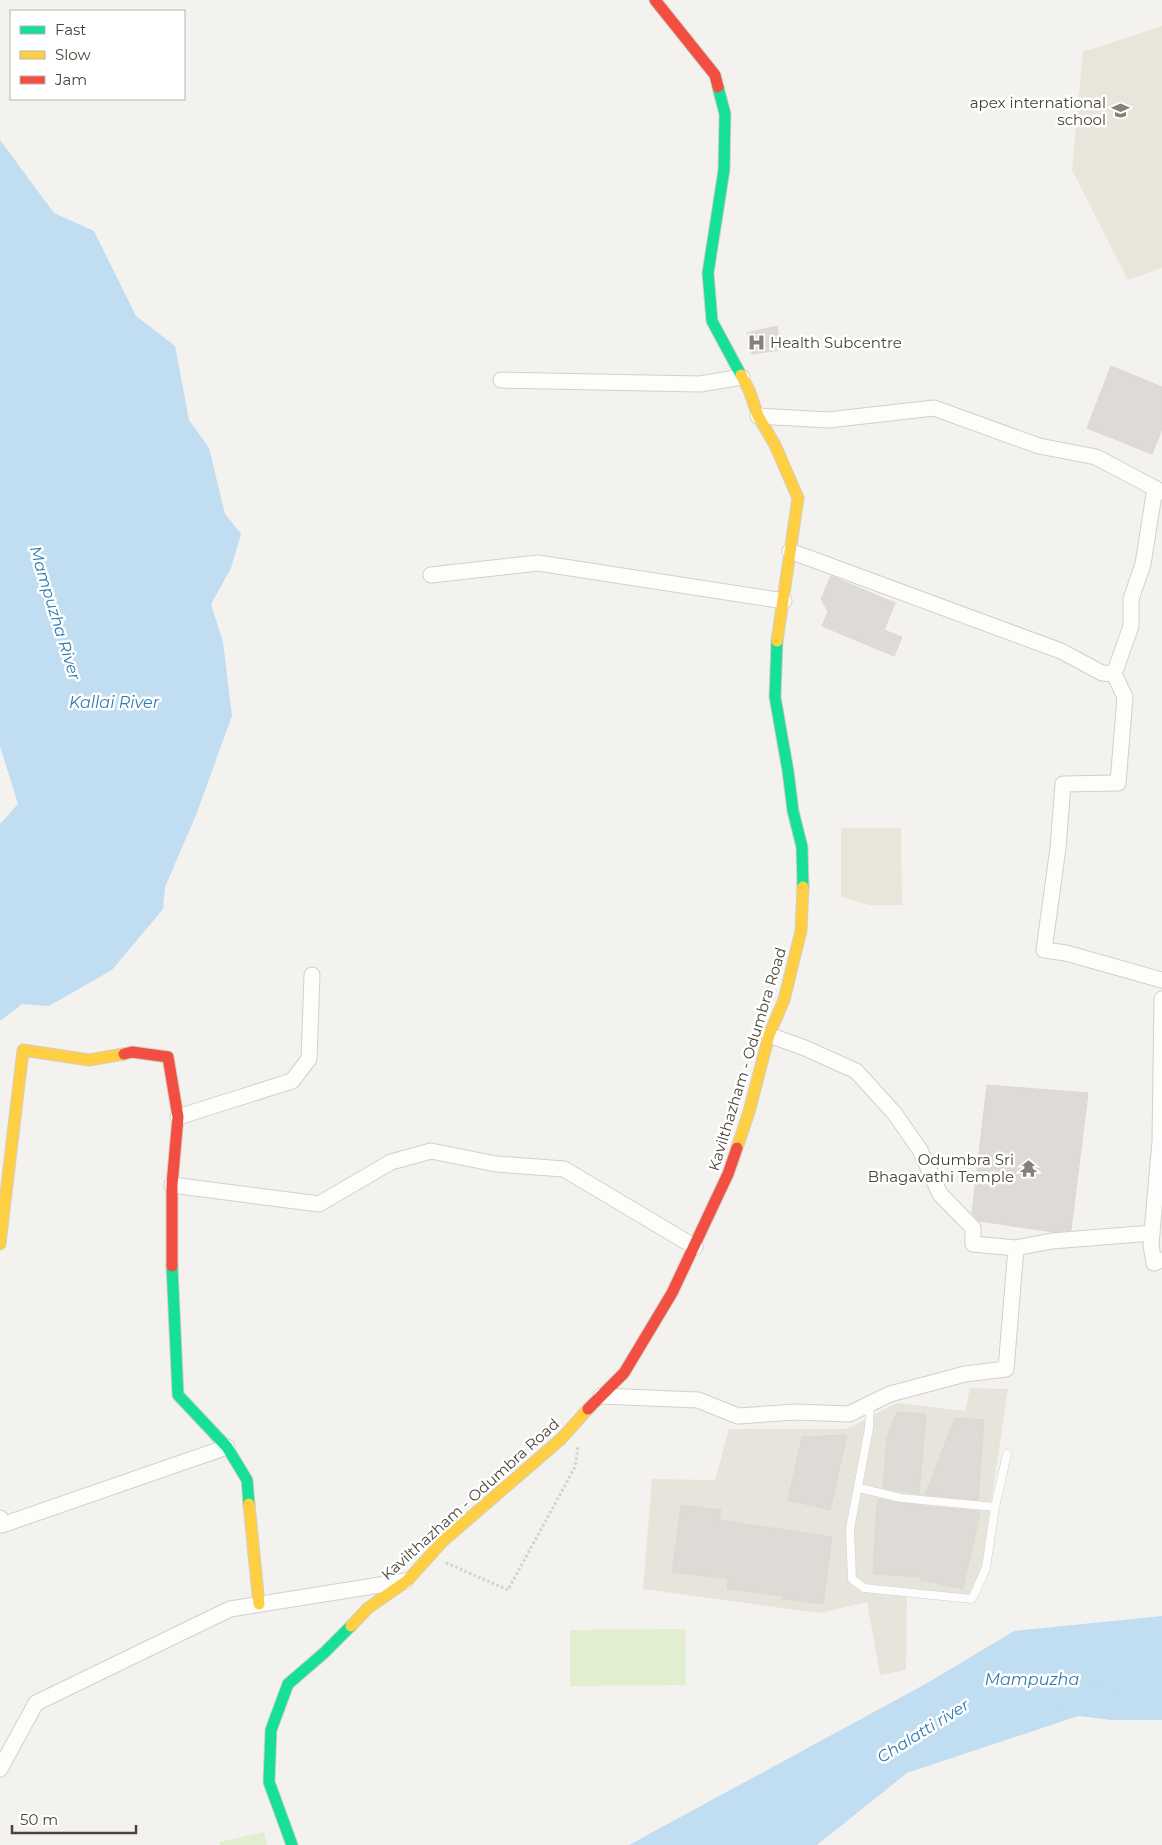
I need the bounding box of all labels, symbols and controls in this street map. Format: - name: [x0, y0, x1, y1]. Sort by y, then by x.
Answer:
- legend: [10, 10, 185, 100]
- text: Fast: [55, 20, 86, 39]
- text: Slow: [55, 45, 91, 64]
- text: Jam: [54, 70, 87, 89]
- place label: apex international school: [970, 93, 1106, 129]
- school or university icon: apex international school: [1110, 101, 1130, 121]
- hospital icon: Health Subcentre: [746, 332, 766, 352]
- place label: Health Subcentre: [770, 333, 902, 352]
- water label: Mampuzha River: [26, 544, 85, 683]
- water label: Kallai River: [69, 693, 160, 712]
- street label: Kavilthazham - Odumbra Road: [704, 945, 790, 1173]
- place label: Odumbra Sri Bhagavathi Temple: [868, 1150, 1014, 1186]
- temple icon: Odumbra Sri Bhagavathi Temple: [1018, 1158, 1038, 1178]
- street label: Kavilthazham - Odumbra Road: [377, 1414, 563, 1584]
- water label: Mampuzha: [985, 1670, 1079, 1689]
- water label: Chalatti river: [874, 1695, 973, 1767]
- scale bar: [12, 1802, 136, 1834]
- text: 50 m: [20, 1810, 58, 1829]

